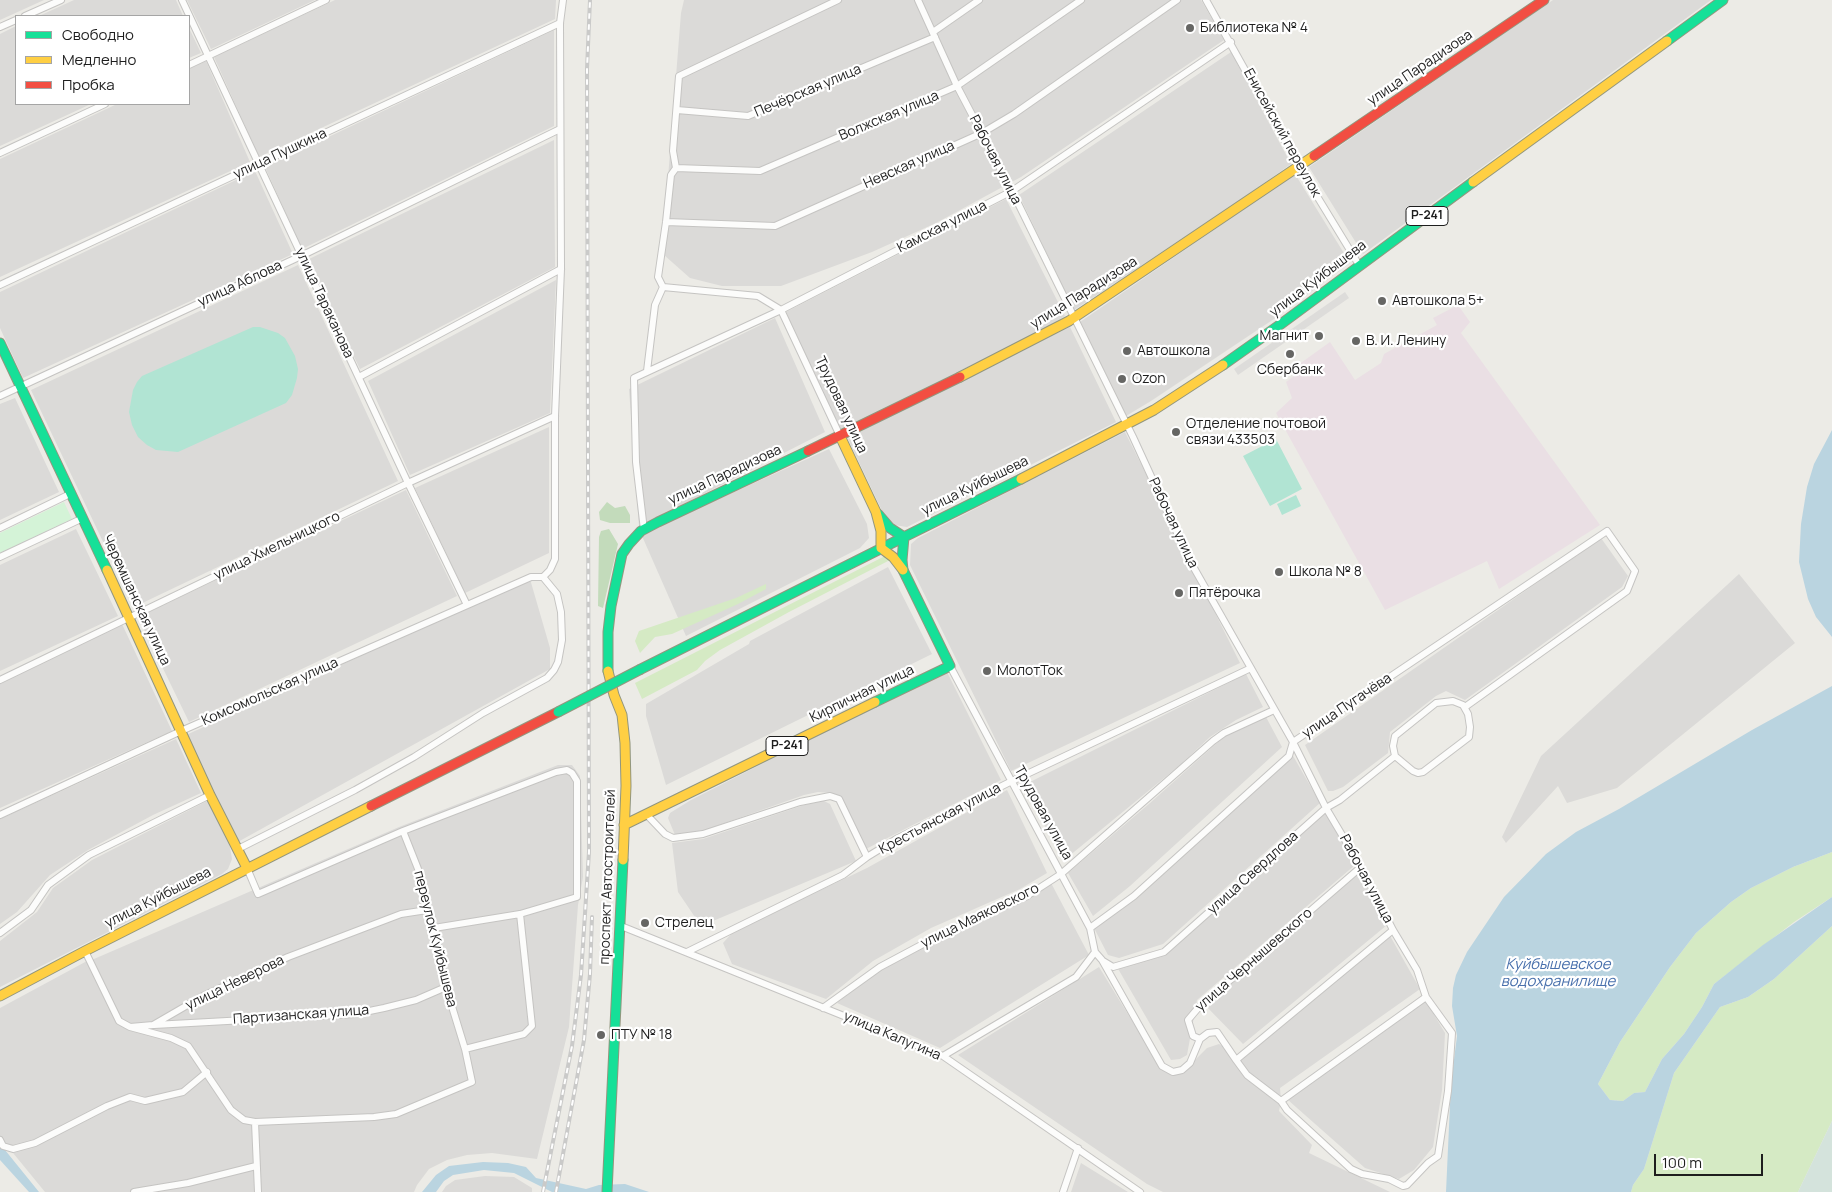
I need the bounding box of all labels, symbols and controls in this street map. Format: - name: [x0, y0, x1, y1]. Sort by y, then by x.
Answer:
- legend: [15, 15, 190, 105]
- place label: Библиотека № 4: [1200, 20, 1308, 36]
- marker: Библиотека № 4: [1184, 22, 1196, 34]
- text: Свободно: [62, 24, 134, 45]
- street label: улица Парадизова: [1364, 27, 1476, 109]
- text: Медленно: [62, 49, 136, 70]
- street label: Печёрская улица: [752, 61, 864, 121]
- street label: Енисейский переулок: [1240, 66, 1324, 200]
- text: Пробка: [62, 74, 115, 95]
- street label: Волжская улица: [836, 87, 942, 145]
- street label: Рабочая улица: [965, 112, 1025, 208]
- street label: улица Пушкина: [231, 125, 329, 183]
- street label: Невская улица: [861, 137, 957, 193]
- street label: Камская улица: [894, 197, 990, 257]
- road number: Р-241: [1406, 207, 1448, 226]
- street label: улица Куйбышева: [1266, 237, 1370, 321]
- street label: улица Тараканова: [291, 245, 357, 361]
- street label: улица Парадизова: [1027, 253, 1141, 333]
- street label: улица Аблова: [195, 257, 285, 311]
- place label: Автошкола 5+: [1392, 293, 1484, 309]
- marker: Автошкола 5+: [1376, 295, 1388, 307]
- place label: Магнит: [1260, 328, 1309, 344]
- marker: Магнит: [1313, 330, 1325, 342]
- place label: В. И. Ленину: [1366, 333, 1446, 349]
- marker: В. И. Ленину: [1350, 335, 1362, 347]
- place label: Автошкола: [1137, 343, 1210, 359]
- marker: Автошкола: [1121, 345, 1133, 357]
- marker: Сбербанк: [1284, 348, 1296, 360]
- street label: Трудовая улица: [811, 354, 871, 456]
- place label: Сбербанк: [1257, 362, 1323, 378]
- place label: Ozon: [1132, 371, 1166, 387]
- marker: Ozon: [1116, 373, 1128, 385]
- place label: Отделение почтовой связи 433503: [1186, 416, 1326, 448]
- marker: Отделение почтовой связи 433503: [1170, 426, 1182, 438]
- street label: улица Парадизова: [666, 441, 784, 509]
- street label: улица Куйбышева: [919, 453, 1031, 519]
- street label: Рабочая улица: [1145, 475, 1201, 571]
- street label: улица Хмельницкого: [211, 508, 343, 584]
- street label: Черемшанская улица: [98, 532, 174, 668]
- place label: Школа № 8: [1289, 564, 1362, 580]
- marker: Школа № 8: [1273, 566, 1285, 578]
- place label: Пятёрочка: [1189, 585, 1261, 601]
- marker: Пятёрочка: [1173, 587, 1185, 599]
- street label: Комсомольская улица: [199, 654, 341, 730]
- street label: Кирпичная улица: [807, 661, 917, 727]
- place label: МолотТок: [997, 663, 1063, 679]
- marker: МолотТок: [981, 665, 993, 677]
- street label: улица Пугачёва: [1299, 670, 1395, 742]
- road number: Р-241: [766, 736, 808, 756]
- street label: Трудовая улица: [1010, 763, 1076, 863]
- street label: Крестьянская улица: [876, 780, 1004, 858]
- street label: проспект Автостроителей: [597, 789, 619, 965]
- street label: улица Свердлова: [1204, 828, 1302, 918]
- street label: Рабочая улица: [1336, 832, 1396, 926]
- street label: улица Куйбышева: [102, 864, 214, 932]
- street label: переулок Куйбышева: [410, 869, 460, 1009]
- street label: улица Маяковского: [918, 880, 1042, 952]
- street label: улица Чернышевского: [1192, 905, 1316, 1015]
- place label: Стрелец: [655, 915, 713, 931]
- marker: Стрелец: [639, 917, 651, 929]
- street label: улица Неверова: [183, 952, 287, 1014]
- water label: Куйбышевское водохранилище: [1501, 956, 1615, 991]
- street label: Партизанская улица: [232, 1002, 370, 1028]
- street label: улица Калугина: [841, 1008, 943, 1064]
- place label: ПТУ № 18: [611, 1027, 672, 1043]
- marker: ПТУ № 18: [595, 1029, 607, 1041]
- scale bar: [1657, 1144, 1766, 1176]
- text: 100 m: [1662, 1152, 1702, 1173]

